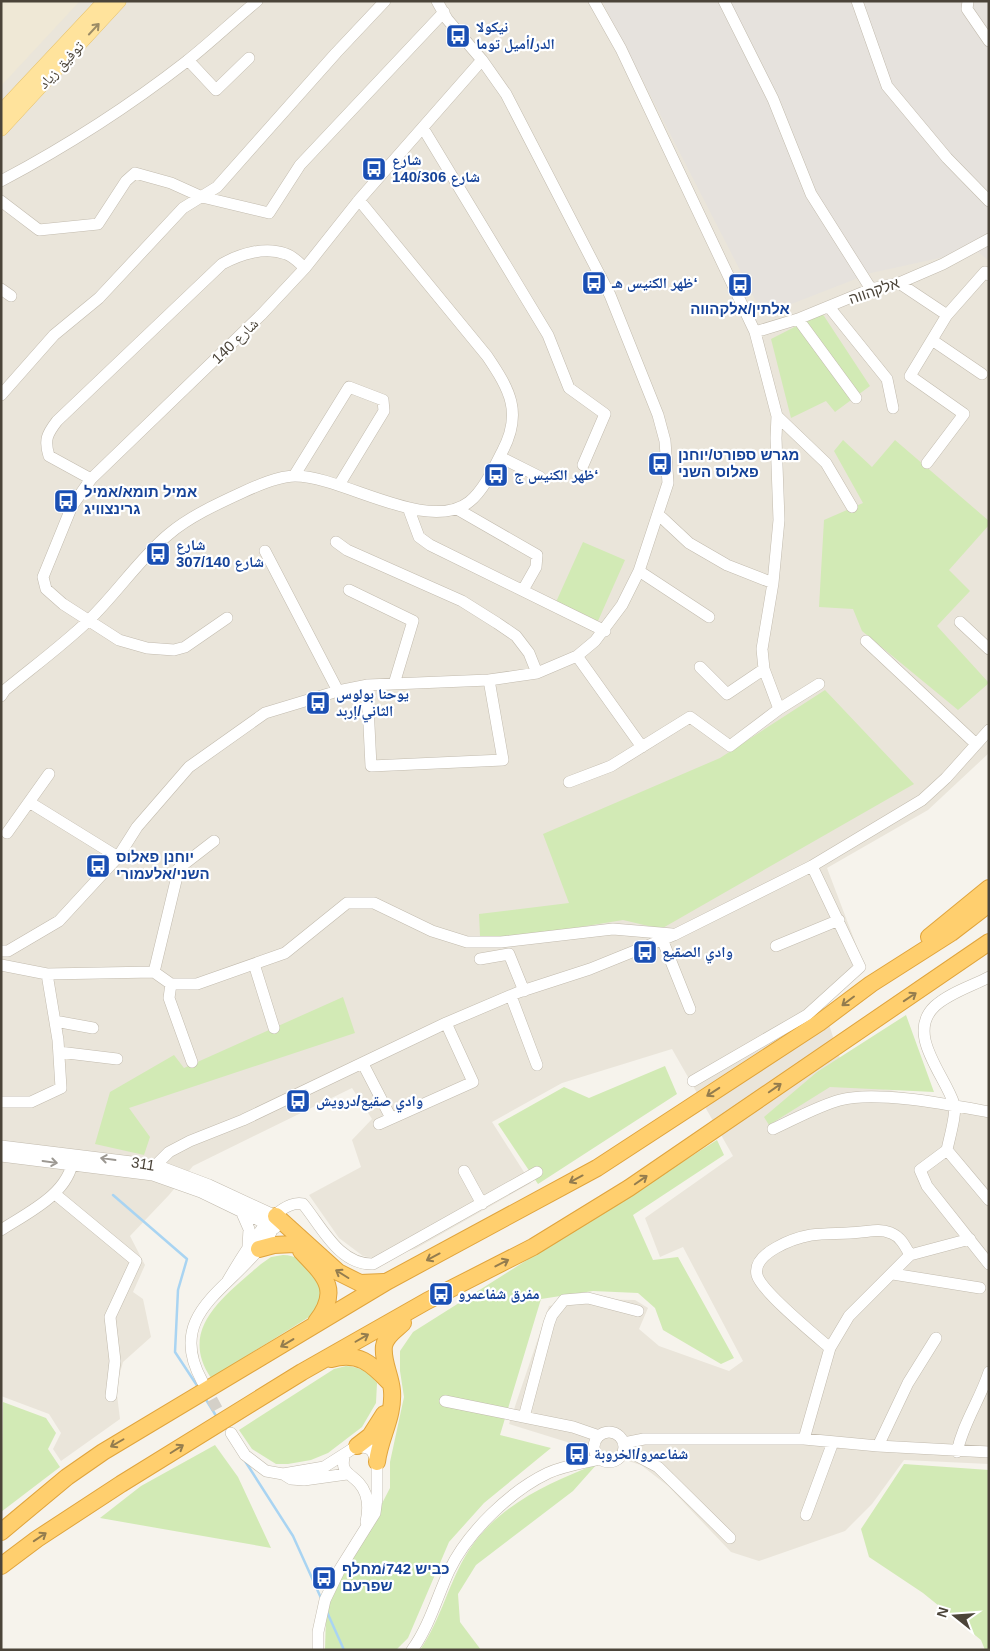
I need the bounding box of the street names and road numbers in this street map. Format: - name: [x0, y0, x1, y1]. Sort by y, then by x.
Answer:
- street label: توفيق زياد: [34, 37, 89, 93]
- street label: אלקהווה: [846, 274, 902, 307]
- street label: شارع 140: [208, 314, 263, 368]
- street label: 311: [130, 1153, 156, 1174]

